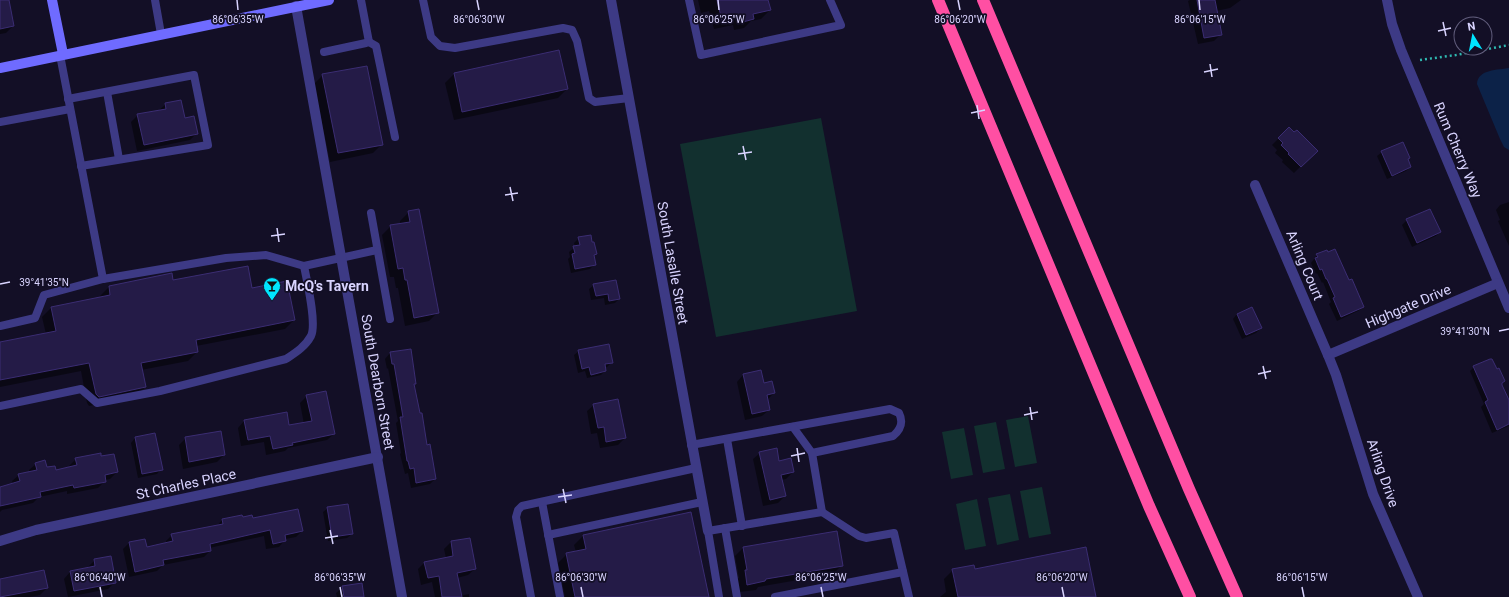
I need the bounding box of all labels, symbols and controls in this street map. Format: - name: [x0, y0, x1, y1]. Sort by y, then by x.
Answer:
- text: 86°06'35"W: [212, 14, 264, 25]
- text: 86°06'30"W: [453, 14, 505, 25]
- text: 86°06'25"W: [693, 14, 745, 25]
- text: 86°06'20"W: [934, 14, 986, 25]
- text: 86°06'15"W: [1174, 14, 1226, 25]
- north arrow: [1453, 16, 1493, 56]
- text: N: [1466, 20, 1477, 34]
- street label: Rum Cherry Way: [1431, 100, 1486, 201]
- street label: South Lasalle Street: [654, 200, 692, 326]
- street label: Arling Court: [1283, 228, 1327, 303]
- bar icon: McQ's Tavern: [262, 276, 282, 301]
- text: 39°41'35"N: [19, 277, 69, 288]
- place label: McQ's Tavern: [285, 278, 369, 294]
- street label: Highgate Drive: [1363, 281, 1453, 331]
- street label: South Dearborn Street: [358, 313, 398, 451]
- text: 39°41'30"N: [1440, 326, 1490, 337]
- street label: Arling Drive: [1364, 437, 1402, 509]
- street label: St Charles Place: [135, 466, 237, 502]
- text: 86°06'40"W: [74, 572, 126, 583]
- text: 86°06'35"W: [314, 572, 366, 583]
- text: 86°06'30"W: [555, 572, 607, 583]
- text: 86°06'25"W: [795, 572, 847, 583]
- text: 86°06'20"W: [1036, 572, 1088, 583]
- text: 86°06'15"W: [1276, 572, 1328, 583]

